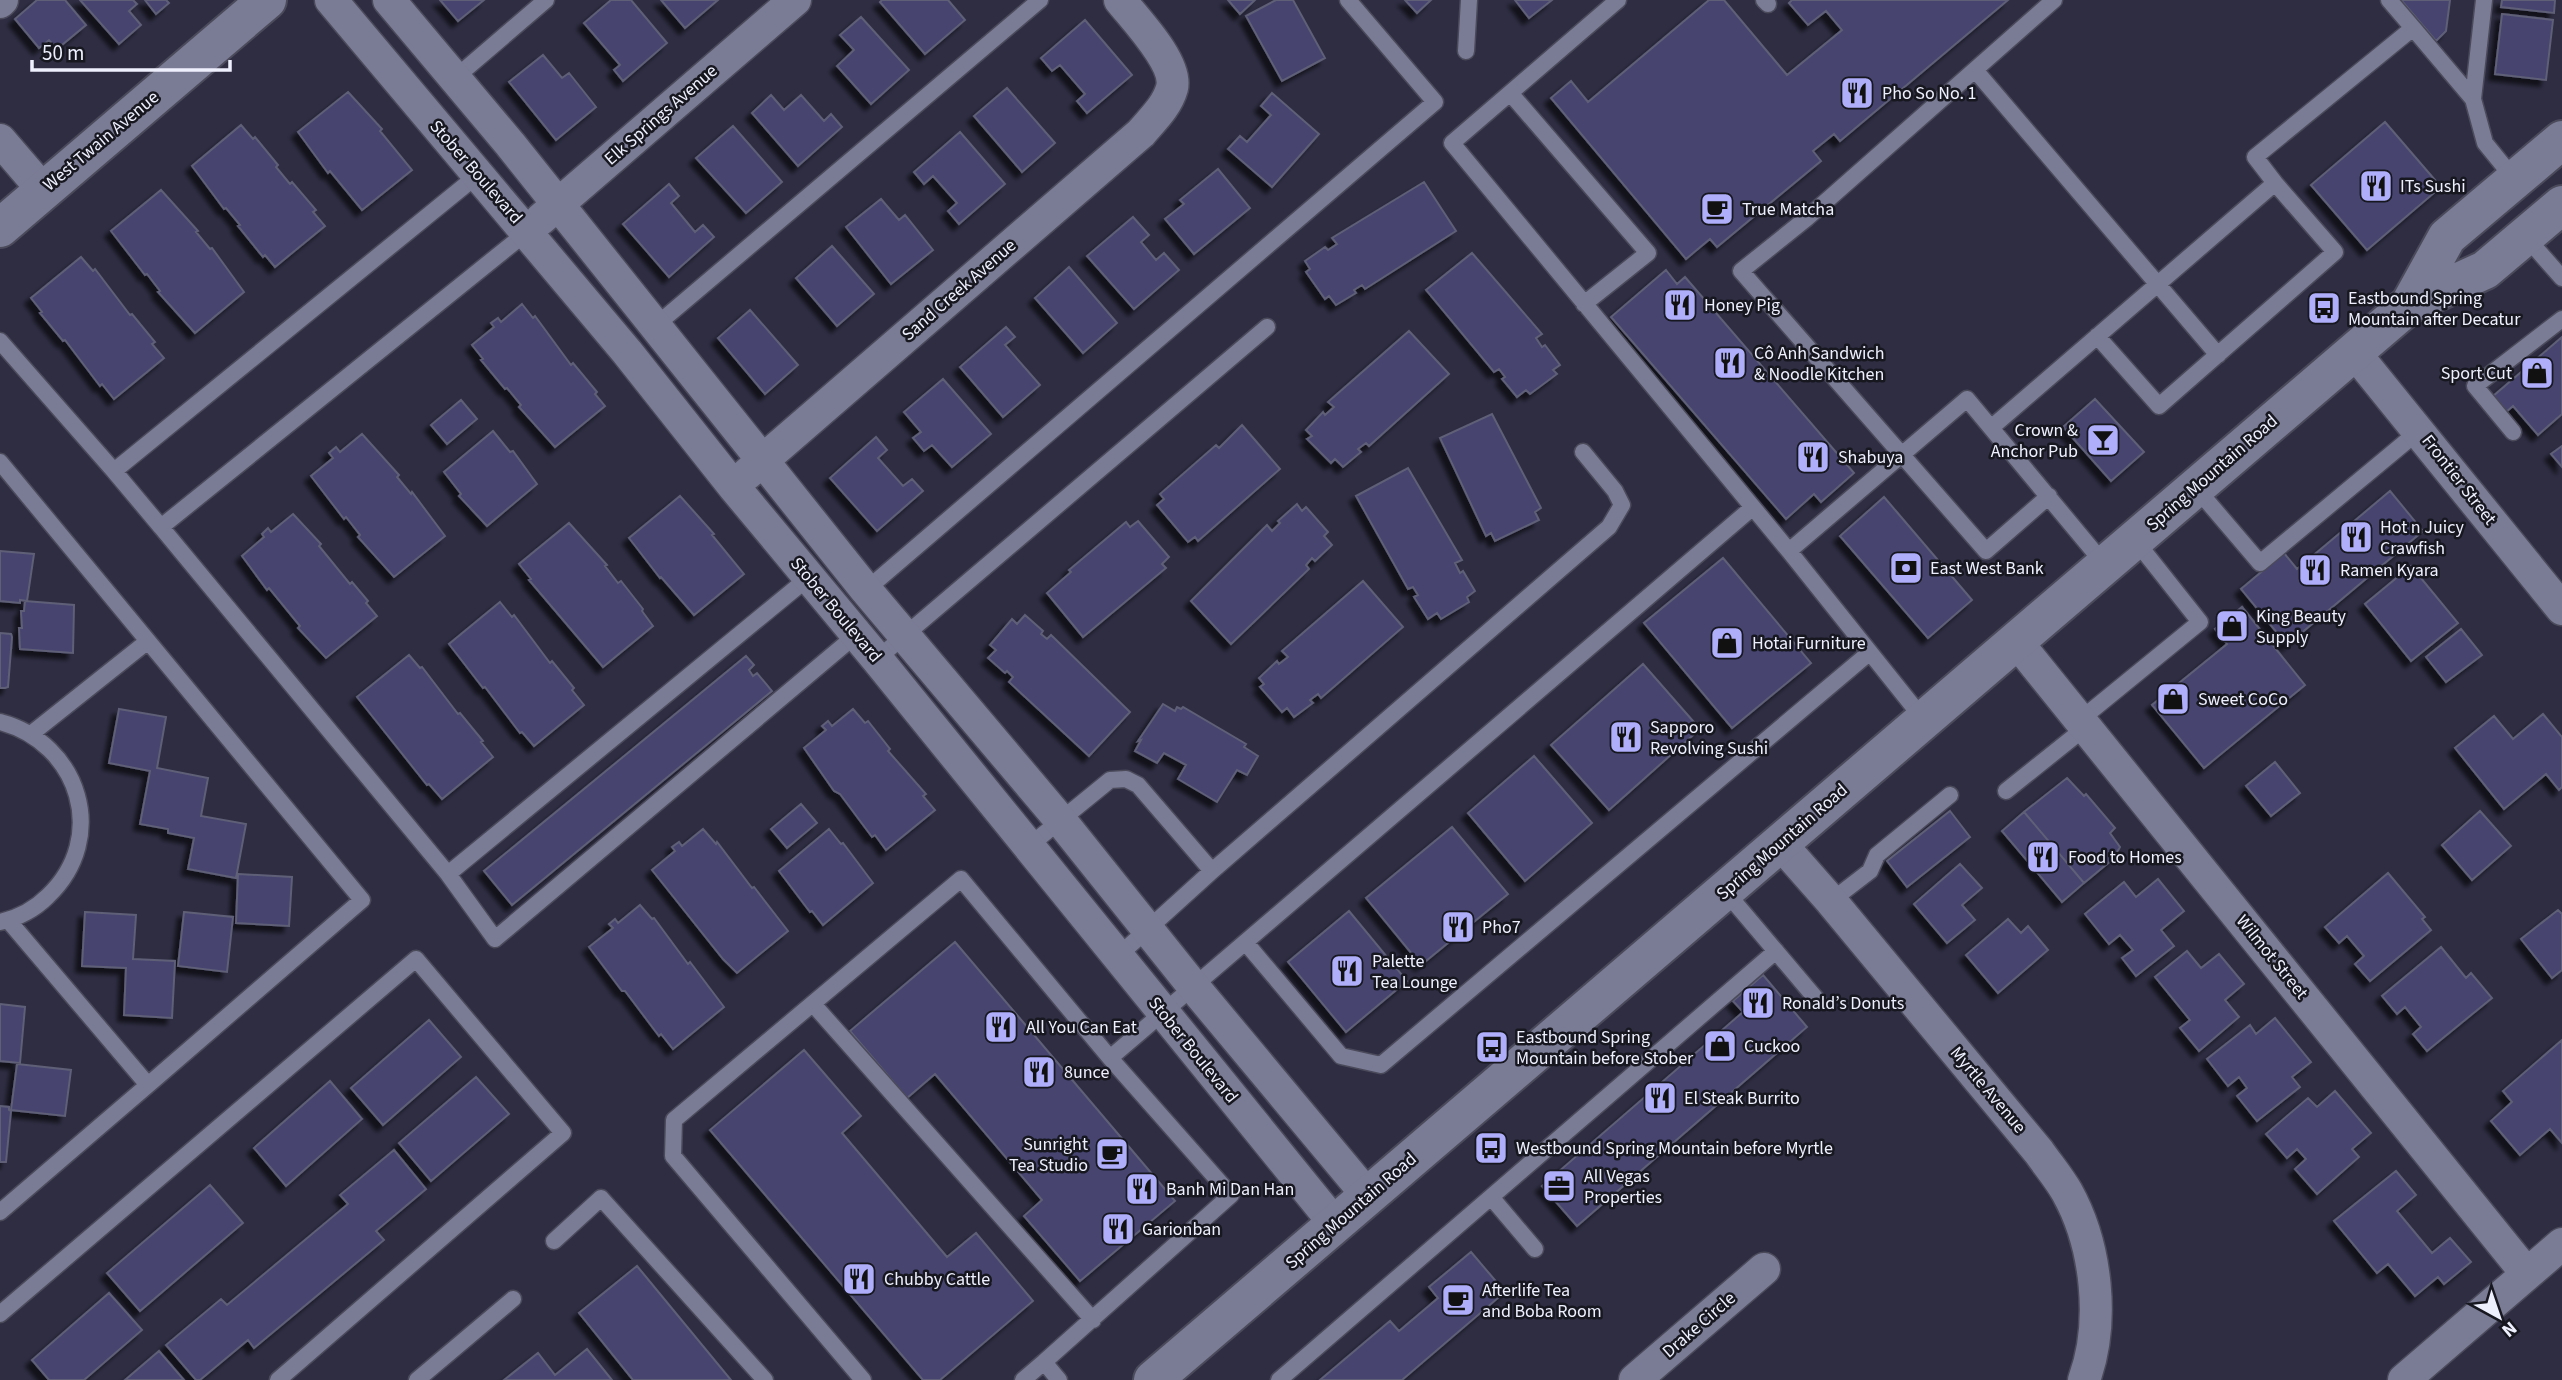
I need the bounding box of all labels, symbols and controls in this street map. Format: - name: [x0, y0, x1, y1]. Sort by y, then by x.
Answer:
- scale bar: [32, 28, 229, 72]
- text: 50 m: [42, 38, 84, 68]
- street label: Elk Springs Avenue: [599, 59, 723, 171]
- restaurant icon: Pho So No. 1: [1838, 74, 1876, 112]
- place label: Pho So No. 1: [1882, 81, 1977, 106]
- street label: West Twain Avenue: [38, 85, 164, 197]
- street label: Stober Boulevard: [424, 115, 528, 229]
- restaurant icon: ITs Sushi: [2357, 167, 2395, 205]
- place label: ITs Sushi: [2400, 174, 2466, 199]
- cafe icon: True Matcha: [1698, 190, 1736, 228]
- place label: True Matcha: [1742, 197, 1834, 222]
- street label: Sand Creek Avenue: [896, 233, 1022, 347]
- restaurant icon: Honey Pig: [1661, 286, 1699, 324]
- place label: Eastbound Spring Mountain after Decatur: [2348, 286, 2521, 332]
- bus stop icon: Eastbound Spring Mountain after Decatur: [2305, 289, 2343, 327]
- place label: Honey Pig: [1704, 293, 1780, 318]
- place label: Cô Anh Sandwich & Noodle Kitchen: [1754, 341, 1885, 387]
- restaurant icon: Cô Anh Sandwich & Noodle Kitchen: [1711, 344, 1749, 382]
- shop icon: Sport Cut: [2518, 354, 2556, 392]
- place label: Sport Cut: [2441, 361, 2512, 386]
- street label: Spring Mountain Road: [2141, 409, 2283, 537]
- place label: Crown & Anchor Pub: [1991, 418, 2078, 464]
- bar icon: Crown & Anchor Pub: [2084, 421, 2122, 459]
- street label: Frontier Street: [2416, 430, 2502, 530]
- restaurant icon: Shabuya: [1794, 438, 1832, 476]
- place label: Shabuya: [1838, 445, 1903, 470]
- place label: Hot n Juicy Crawfish: [2380, 515, 2464, 561]
- restaurant icon: Hot n Juicy Crawfish: [2337, 518, 2375, 556]
- bank icon: East West Bank: [1887, 549, 1925, 587]
- restaurant icon: Ramen Kyara: [2296, 551, 2334, 589]
- street label: Stober Boulevard: [785, 552, 887, 668]
- place label: East West Bank: [1930, 556, 2044, 581]
- place label: Ramen Kyara: [2340, 558, 2439, 583]
- place label: King Beauty Supply: [2256, 604, 2347, 650]
- shop icon: King Beauty Supply: [2213, 607, 2251, 645]
- shop icon: Hotai Furniture: [1708, 624, 1746, 662]
- place label: Hotai Furniture: [1752, 631, 1866, 656]
- shop icon: Sweet CoCo: [2154, 680, 2192, 718]
- place label: Sweet CoCo: [2198, 687, 2288, 712]
- place label: Sapporo Revolving Sushi: [1650, 715, 1768, 761]
- restaurant icon: Sapporo Revolving Sushi: [1607, 718, 1645, 756]
- street label: Spring Mountain Road: [1711, 778, 1853, 906]
- restaurant icon: Food to Homes: [2024, 838, 2062, 876]
- place label: Food to Homes: [2068, 845, 2182, 870]
- restaurant icon: Pho7: [1439, 908, 1477, 946]
- street label: Wilmot Street: [2230, 909, 2314, 1005]
- place label: Pho7: [1482, 915, 1521, 940]
- place label: Palette Tea Lounge: [1372, 949, 1458, 995]
- restaurant icon: Palette Tea Lounge: [1328, 952, 1366, 990]
- restaurant icon: Ronald’s Donuts: [1739, 984, 1777, 1022]
- street label: Stober Boulevard: [1142, 991, 1244, 1109]
- place label: Ronald’s Donuts: [1782, 991, 1904, 1016]
- restaurant icon: All You Can Eat: [982, 1008, 1020, 1046]
- place label: All You Can Eat: [1026, 1015, 1137, 1040]
- place label: Eastbound Spring Mountain before Stober: [1516, 1025, 1694, 1071]
- shop icon: Cuckoo: [1701, 1027, 1739, 1065]
- bus stop icon: Eastbound Spring Mountain before Stober: [1473, 1028, 1511, 1066]
- place label: Cuckoo: [1744, 1034, 1800, 1059]
- street label: Myrtle Avenue: [1944, 1041, 2032, 1139]
- restaurant icon: 8unce: [1020, 1053, 1058, 1091]
- place label: 8unce: [1064, 1060, 1109, 1085]
- restaurant icon: El Steak Burrito: [1641, 1079, 1679, 1117]
- place label: El Steak Burrito: [1684, 1086, 1800, 1111]
- bus stop icon: Westbound Spring Mountain before Myrtle: [1472, 1129, 1510, 1167]
- place label: Sunright Tea Studio: [1009, 1132, 1088, 1178]
- cafe icon: Sunright Tea Studio: [1093, 1135, 1131, 1173]
- place label: Westbound Spring Mountain before Myrtle: [1516, 1136, 1833, 1161]
- street label: Spring Mountain Road: [1280, 1147, 1422, 1275]
- place label: All Vegas Properties: [1584, 1164, 1662, 1210]
- office icon: All Vegas Properties: [1540, 1167, 1578, 1205]
- restaurant icon: Banh Mi Dan Han: [1123, 1170, 1161, 1208]
- place label: Banh Mi Dan Han: [1166, 1177, 1294, 1202]
- restaurant icon: Garionban: [1099, 1210, 1137, 1248]
- place label: Garionban: [1142, 1217, 1221, 1242]
- restaurant icon: Chubby Cattle: [840, 1260, 878, 1298]
- place label: Chubby Cattle: [884, 1267, 990, 1292]
- place label: Afterlife Tea and Boba Room: [1482, 1278, 1602, 1324]
- cafe icon: Afterlife Tea and Boba Room: [1439, 1281, 1477, 1319]
- north arrow: [2464, 1282, 2534, 1352]
- street label: Drake Circle: [1657, 1286, 1741, 1364]
- text: N: [2495, 1314, 2522, 1343]

